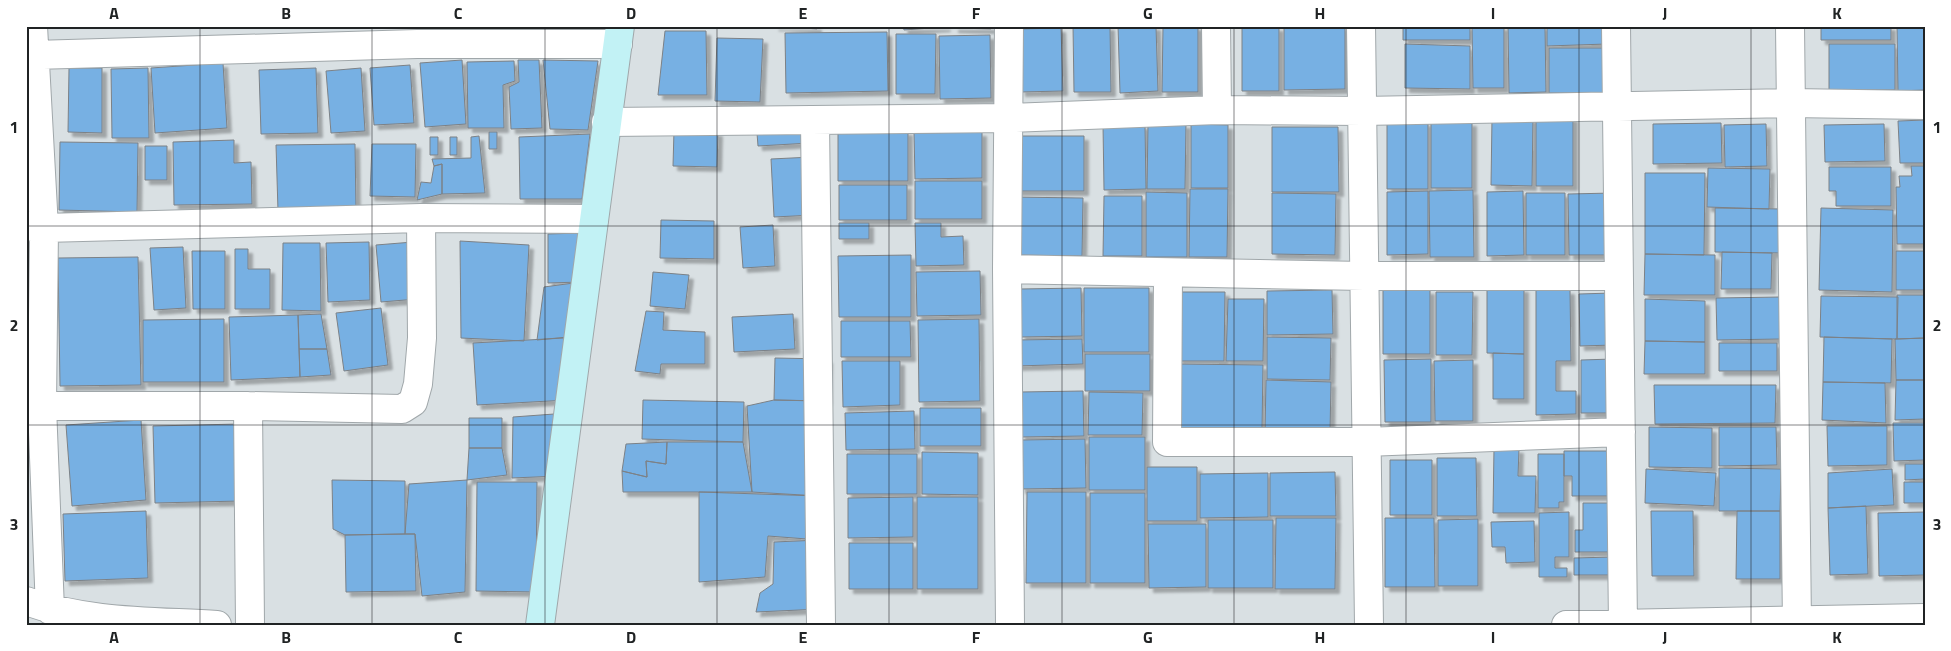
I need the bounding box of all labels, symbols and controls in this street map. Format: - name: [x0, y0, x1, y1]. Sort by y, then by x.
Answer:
- text: A: [109, 1, 119, 25]
- text: B: [281, 1, 291, 25]
- text: C: [454, 1, 463, 25]
- text: D: [626, 1, 636, 25]
- text: E: [799, 1, 808, 25]
- text: F: [972, 1, 981, 25]
- text: G: [1143, 1, 1153, 25]
- text: H: [1315, 1, 1325, 25]
- text: I: [1491, 1, 1495, 25]
- text: J: [1663, 1, 1667, 25]
- text: K: [1832, 1, 1842, 25]
- text: 1: [10, 115, 18, 139]
- text: 1: [1933, 115, 1941, 139]
- text: 2: [10, 313, 18, 337]
- text: 2: [1933, 313, 1941, 337]
- text: 3: [10, 512, 18, 536]
- text: 3: [1933, 512, 1941, 536]
- text: A: [109, 625, 119, 649]
- text: B: [281, 625, 291, 649]
- text: C: [454, 625, 463, 649]
- text: D: [626, 625, 636, 649]
- text: E: [799, 625, 808, 649]
- text: F: [972, 625, 981, 649]
- text: G: [1143, 625, 1153, 649]
- text: H: [1315, 625, 1325, 649]
- text: I: [1491, 625, 1495, 649]
- text: J: [1663, 625, 1667, 649]
- text: K: [1832, 625, 1842, 649]

